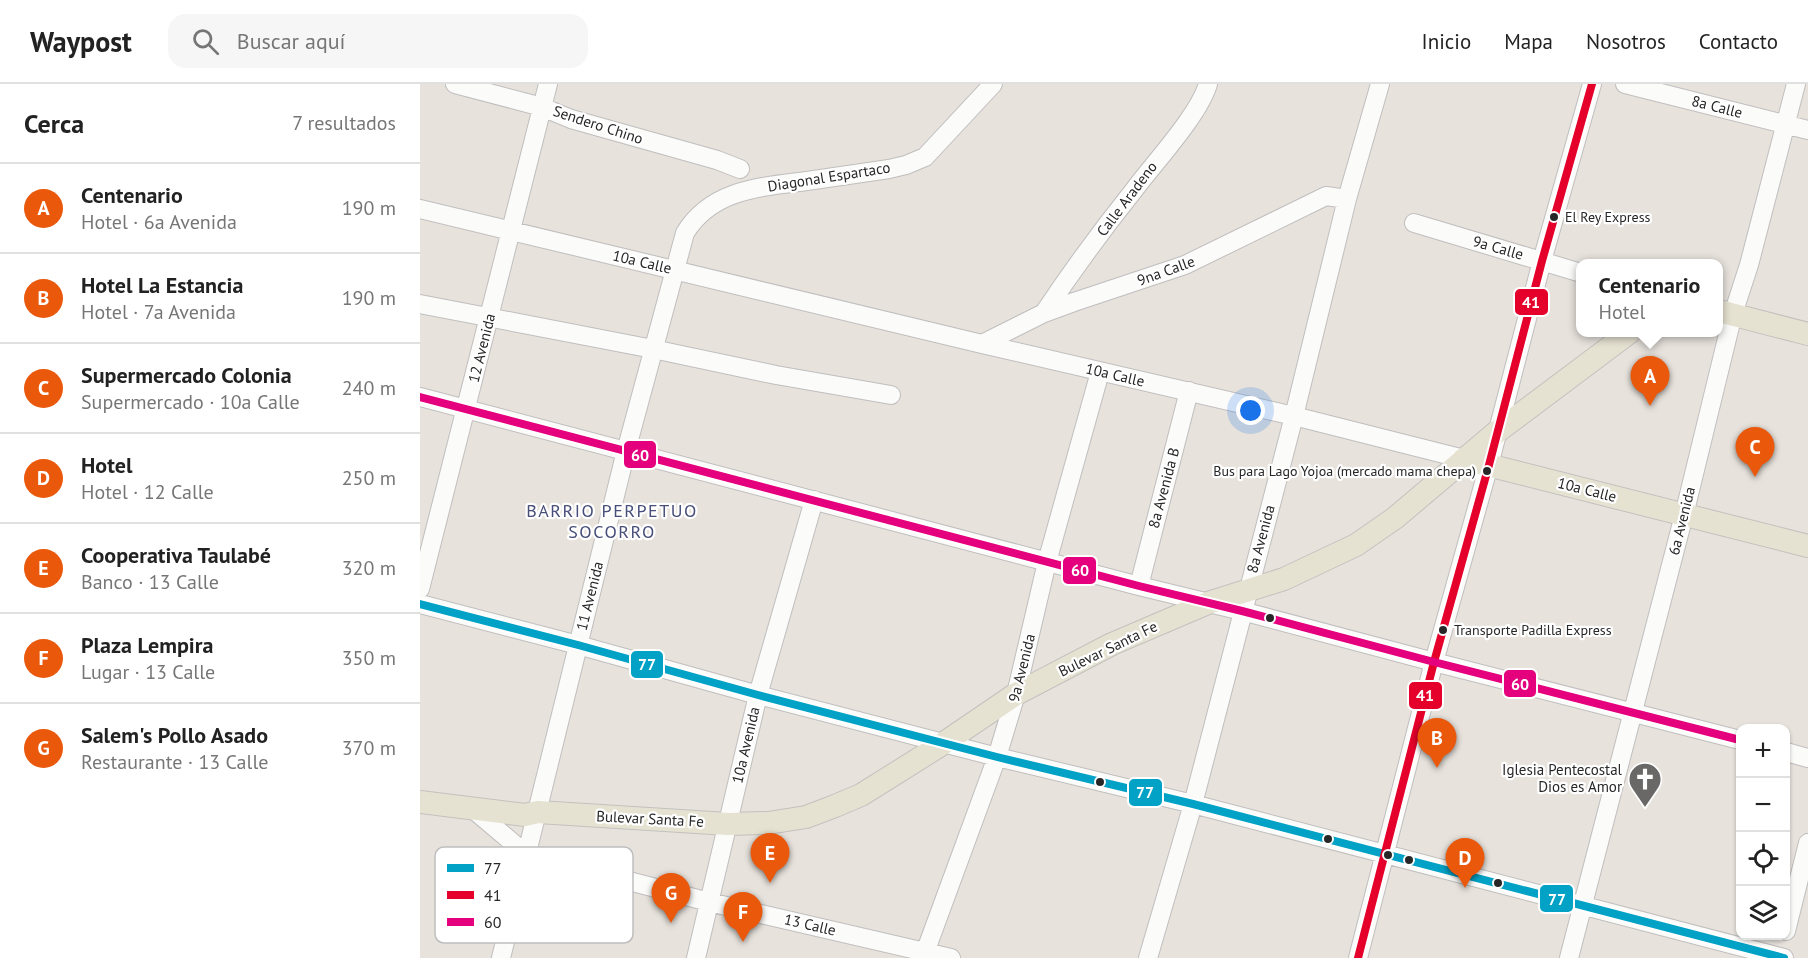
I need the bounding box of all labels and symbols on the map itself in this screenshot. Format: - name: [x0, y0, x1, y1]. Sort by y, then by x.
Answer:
- street label: 8a Calle: [1690, 91, 1745, 122]
- street label: Sendero Chino: [551, 101, 646, 148]
- street label: Diagonal Espartaco: [766, 157, 892, 196]
- street label: Calle Aradeno: [1092, 157, 1161, 240]
- place label: El Rey Express: [1565, 208, 1651, 226]
- marker: El Rey Express: [1548, 211, 1560, 223]
- street label: 9a Calle: [1471, 231, 1526, 264]
- street label: 10a Calle: [611, 246, 673, 278]
- street label: 9na Calle: [1134, 251, 1197, 290]
- line badge: 41: [1514, 288, 1549, 316]
- text: 41: [1522, 292, 1540, 312]
- street label: 12 Avenida: [464, 311, 499, 384]
- pin: A: [1630, 356, 1670, 406]
- street label: 10a Calle: [1084, 359, 1146, 391]
- your location: [1236, 396, 1265, 425]
- pin: C: [1736, 428, 1774, 477]
- line badge: 60: [623, 440, 657, 469]
- text: 60: [631, 445, 649, 465]
- street label: 8a Avenida B: [1144, 446, 1183, 530]
- place label: Bus para Lago Yojoa (mercado mama chepa): [1213, 462, 1476, 480]
- marker: Bus para Lago Yojoa (mercado mama chepa): [1481, 465, 1493, 477]
- street label: 10a Calle: [1556, 473, 1618, 506]
- street label: 6a Avenida: [1664, 485, 1699, 557]
- district label: BARRIO PERPETUO SOCORRO: [526, 499, 698, 543]
- street label: 8a Avenida: [1242, 503, 1279, 575]
- line badge: 60: [1062, 556, 1097, 585]
- street label: 11 Avenida: [572, 559, 607, 632]
- text: 60: [1071, 560, 1089, 580]
- unlabelled marker: [1264, 612, 1276, 624]
- street label: Bulevar Santa Fe: [1055, 616, 1160, 681]
- place label: Transporte Padilla Express: [1454, 621, 1612, 639]
- marker: Transporte Padilla Express: [1437, 624, 1449, 636]
- street label: 9a Avenida: [1004, 632, 1039, 704]
- line badge: 77: [630, 650, 664, 679]
- text: 77: [638, 654, 656, 674]
- line badge: 60: [1503, 669, 1537, 698]
- text: 60: [1511, 674, 1529, 694]
- line badge: 41: [1408, 681, 1443, 710]
- text: 41: [1416, 685, 1434, 705]
- street label: 10a Avenida: [727, 705, 764, 785]
- pin: B: [1418, 718, 1456, 768]
- place label: Iglesia Pentecostal Dios es Amor: [1502, 760, 1623, 796]
- church icon: Iglesia Pentecostal Dios es Amor: [1627, 761, 1663, 808]
- unlabelled marker: [1094, 776, 1106, 788]
- line badge: 77: [1128, 778, 1163, 807]
- text: 77: [1136, 782, 1154, 802]
- street label: Bulevar Santa Fe: [596, 806, 704, 831]
- unlabelled marker: [1322, 833, 1334, 845]
- pin: E: [750, 834, 790, 883]
- pin: D: [1446, 838, 1484, 888]
- legend: [435, 847, 633, 943]
- unlabelled marker: [1382, 849, 1394, 861]
- unlabelled marker: [1403, 854, 1415, 866]
- text: 77: [484, 858, 501, 878]
- pin: G: [652, 874, 690, 923]
- unlabelled marker: [1492, 877, 1504, 889]
- line badge: 77: [1539, 884, 1574, 913]
- text: 41: [484, 885, 501, 905]
- text: 77: [1548, 889, 1566, 909]
- pin: F: [724, 892, 762, 942]
- street label: 13 Calle: [782, 909, 838, 940]
- text: 60: [484, 912, 502, 932]

